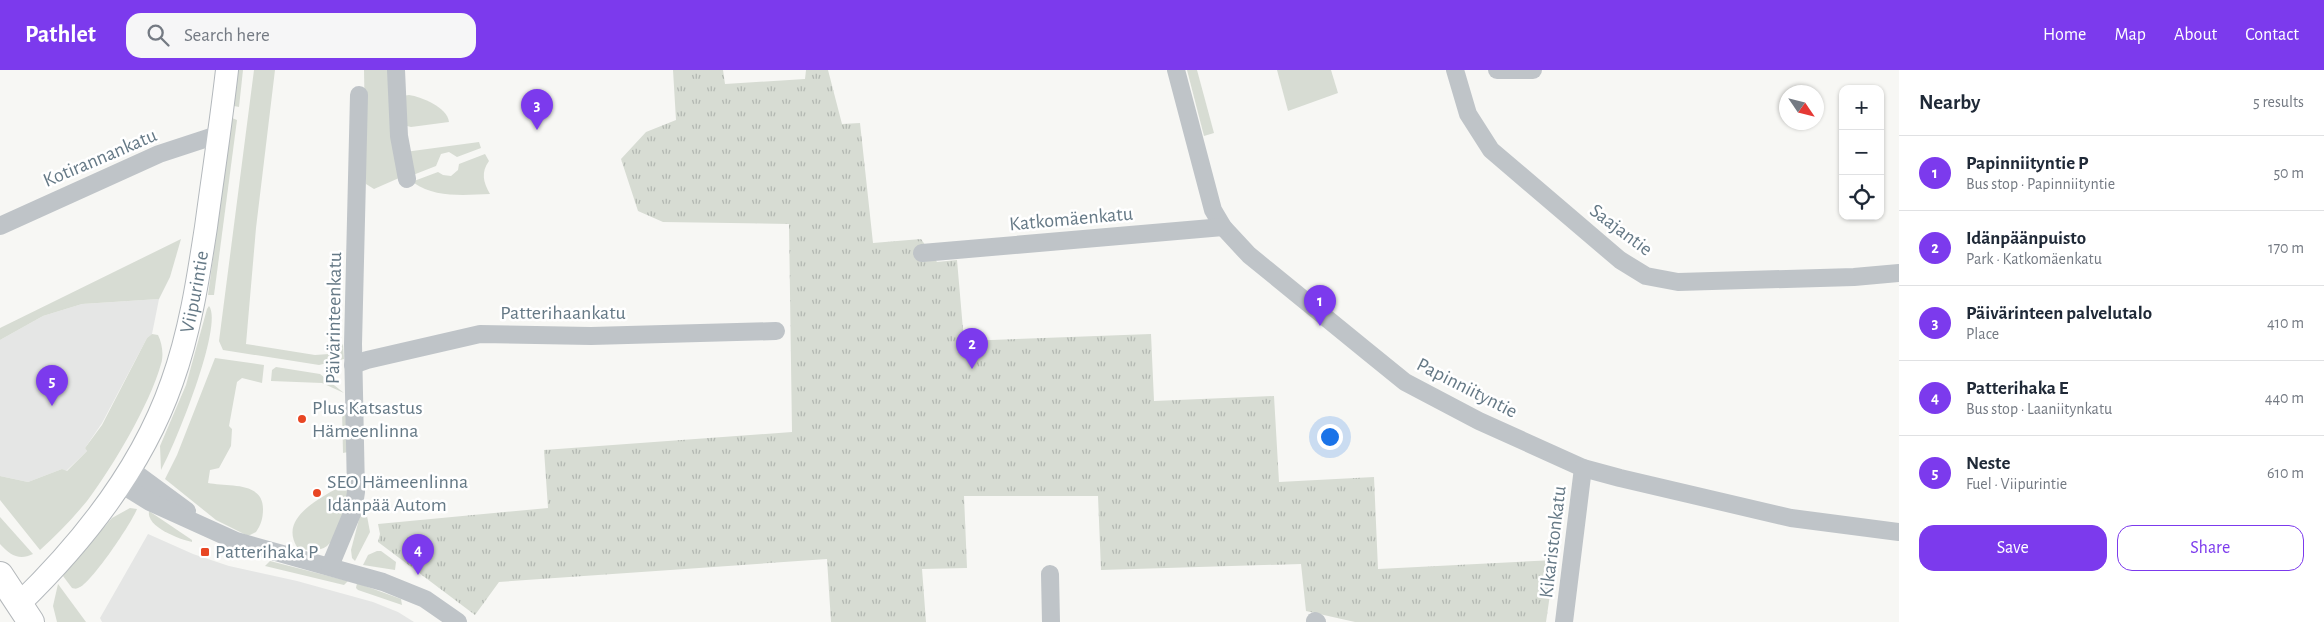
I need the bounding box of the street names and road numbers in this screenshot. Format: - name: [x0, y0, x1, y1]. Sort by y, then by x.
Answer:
- street label: Kotirannankatu: [40, 125, 160, 191]
- street label: Saajantie: [1586, 200, 1656, 260]
- street label: Katkomäenkatu: [1008, 204, 1134, 234]
- street label: Viipurintie: [177, 249, 212, 335]
- street label: Päivärinteenkatu: [323, 252, 345, 384]
- street label: Patterihaankatu: [500, 303, 626, 323]
- street label: Papinniityntie: [1413, 354, 1521, 422]
- street label: Kikaristonkatu: [1536, 485, 1570, 599]

